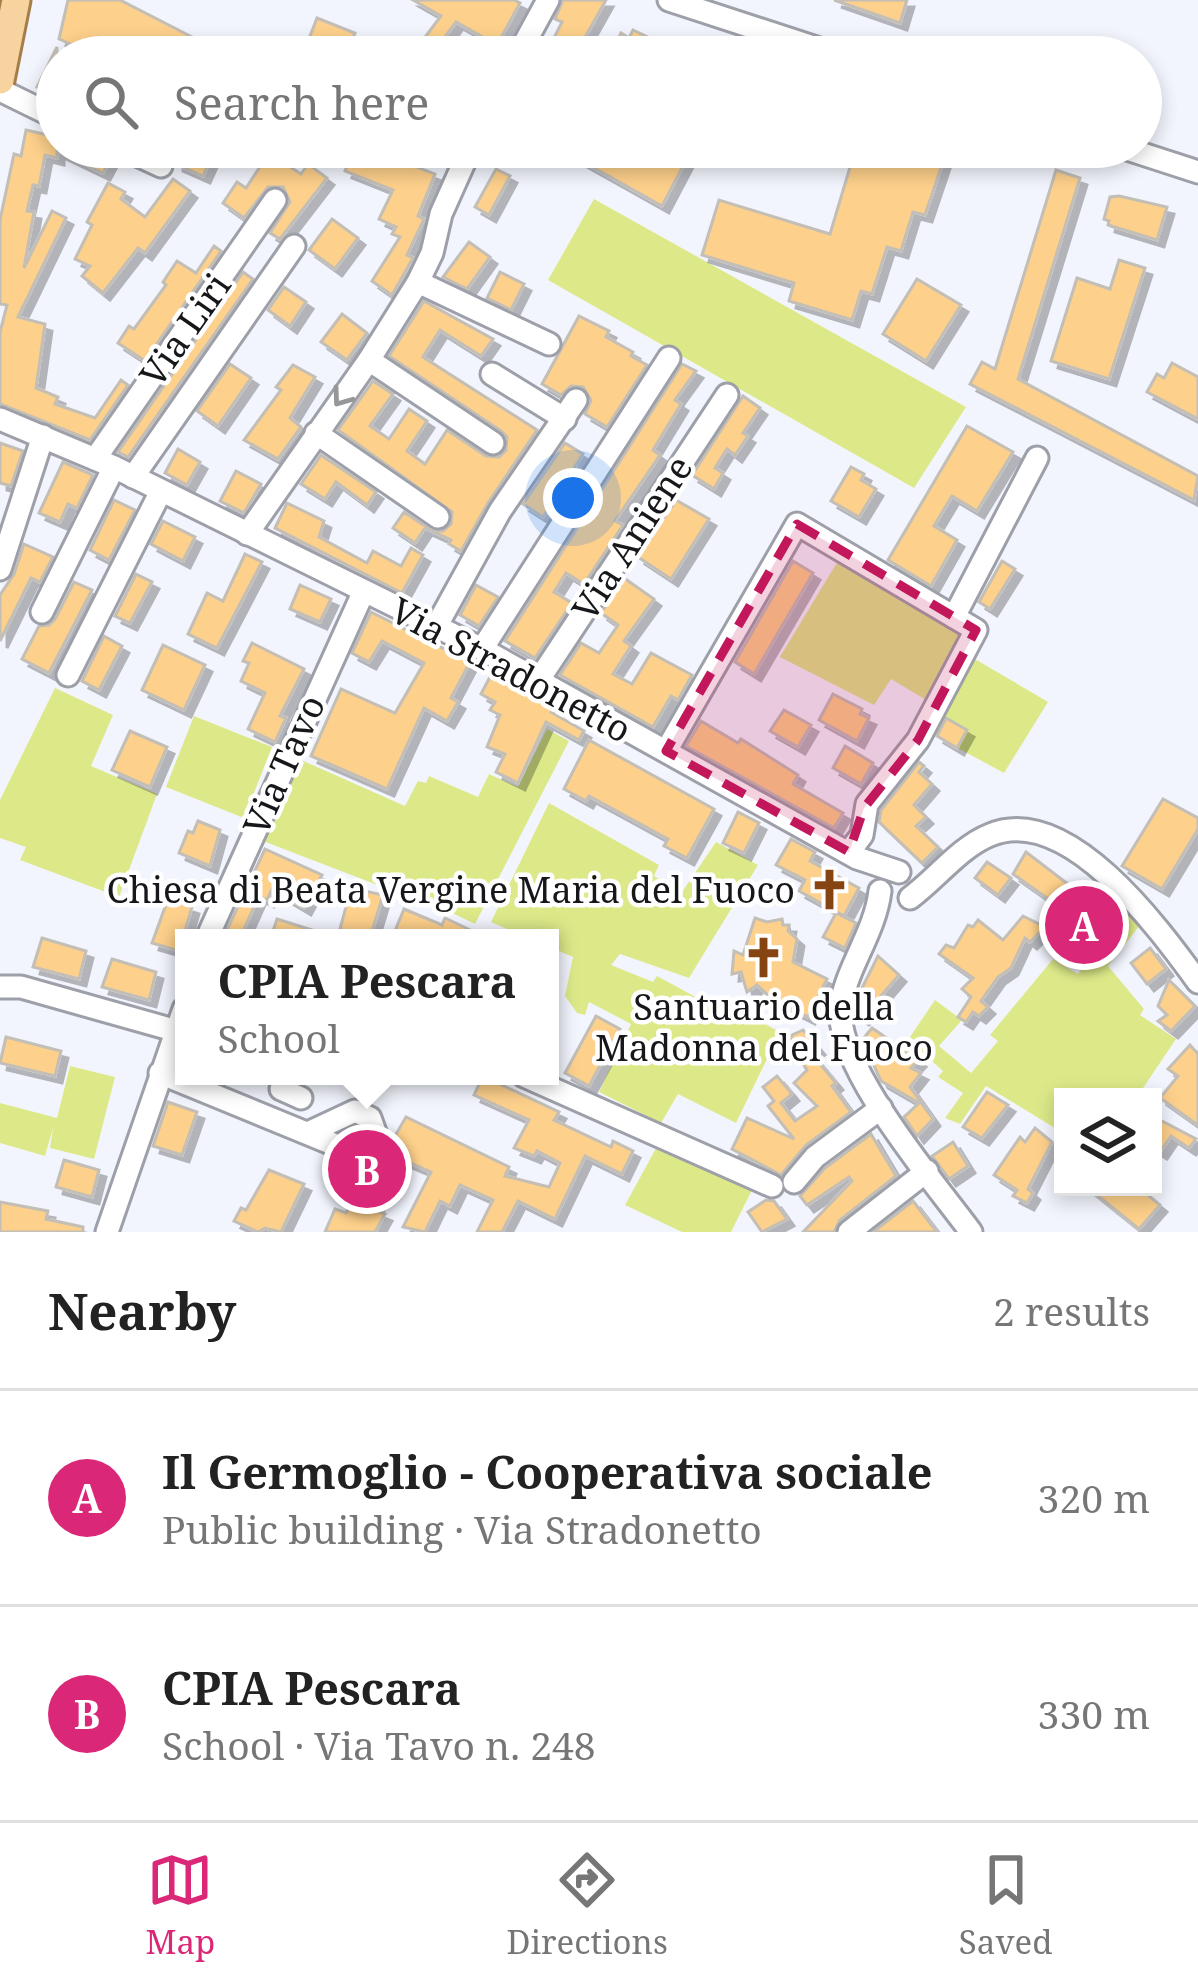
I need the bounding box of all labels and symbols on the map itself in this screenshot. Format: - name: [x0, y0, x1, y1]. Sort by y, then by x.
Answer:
- street label: Via Liri: [128, 263, 242, 396]
- one-way arrow: [334, 385, 356, 406]
- street label: Via Aniene: [560, 446, 703, 630]
- your location: [543, 468, 603, 528]
- street label: Via Stradonetto: [382, 586, 640, 754]
- street label: Via Tavo: [231, 687, 336, 843]
- place label: Chiesa di Beata Vergine Maria del Fuoco: [107, 865, 795, 914]
- church icon: Chiesa di Beata Vergine Maria del Fuoco: [806, 867, 852, 913]
- pin: A: [1045, 880, 1123, 970]
- church icon: Santuario della Madonna del Fuoco: [741, 934, 787, 980]
- place label: Santuario della Madonna del Fuoco: [595, 982, 933, 1072]
- pin: B: [328, 1124, 406, 1214]

